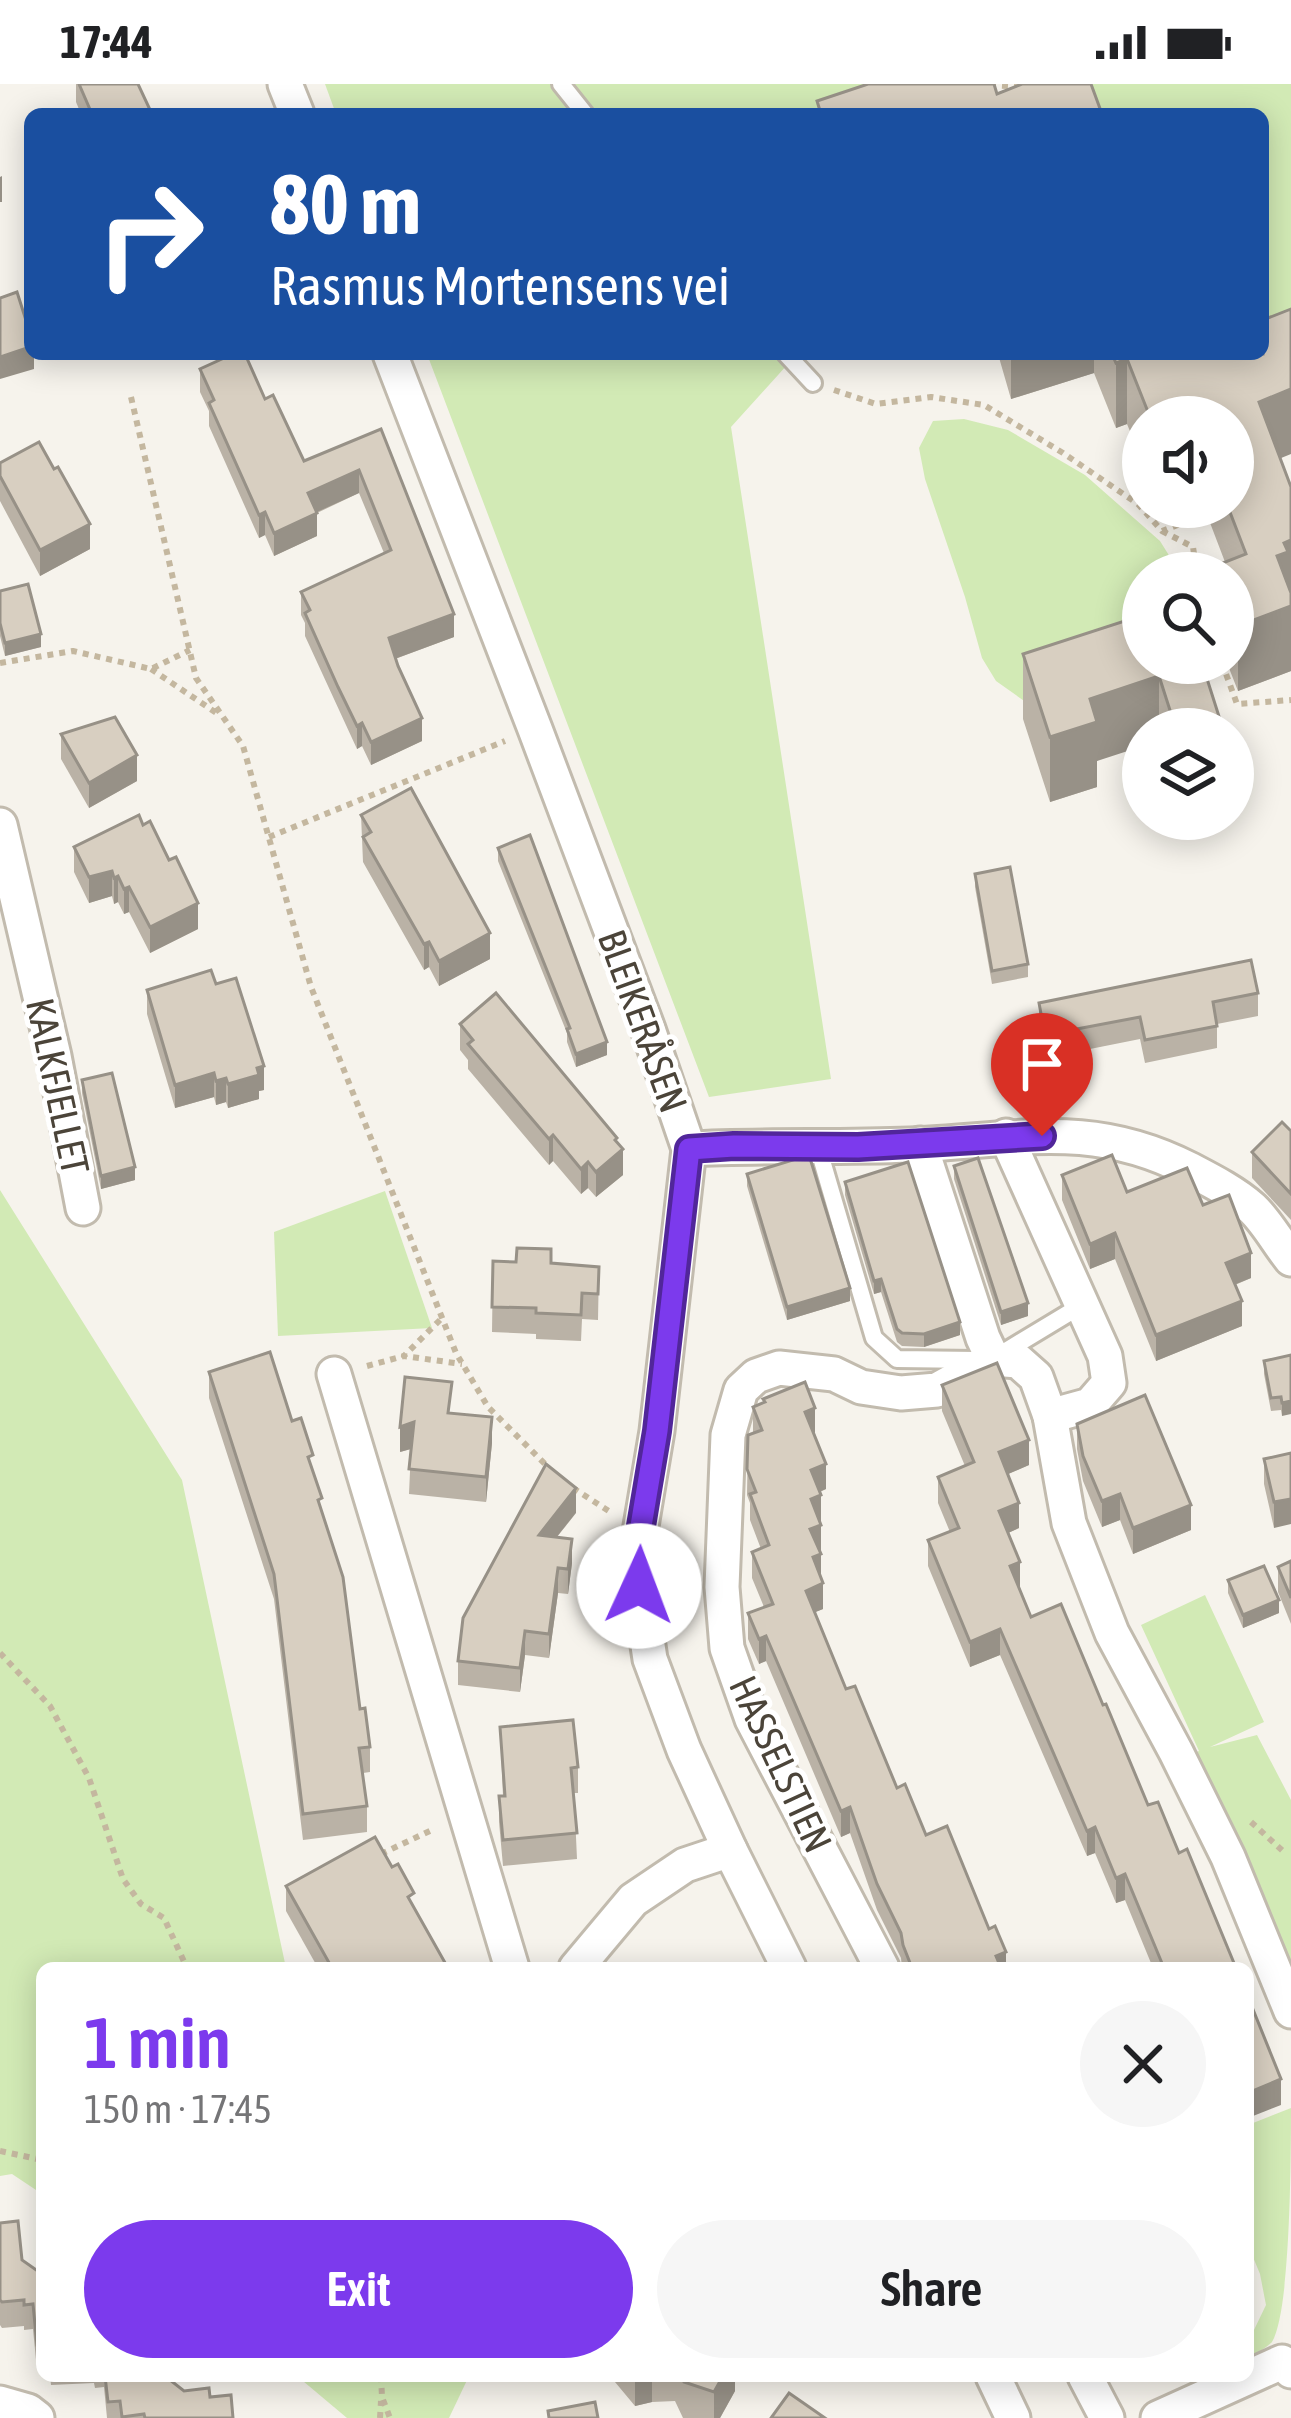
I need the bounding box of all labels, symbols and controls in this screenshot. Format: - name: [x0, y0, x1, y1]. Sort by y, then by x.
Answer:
- text: 17:44: [60, 16, 153, 68]
- icon: right: [72, 156, 228, 312]
- text: 80 m: [270, 156, 421, 252]
- text: Rasmus Mortensens vei: [270, 255, 730, 316]
- map controls: [1122, 396, 1254, 840]
- button: sound: [1122, 396, 1254, 528]
- button: search: [1122, 552, 1254, 684]
- button: layers: [1122, 708, 1254, 840]
- street label: BLEIKERÅSEN: [590, 924, 697, 1118]
- street label: KALKFJELLET: [18, 994, 98, 1178]
- pin: [991, 1013, 1093, 1136]
- icon: arrive: [1009, 1031, 1075, 1097]
- position arrow: [576, 1523, 702, 1649]
- street label: HASSELSTIEN: [721, 1669, 841, 1859]
- text: 1 min: [84, 2001, 231, 2083]
- button: close: [1080, 2001, 1206, 2127]
- text: 150 m · 17:45: [84, 2087, 272, 2131]
- button: Exit: [84, 2220, 633, 2358]
- button: Share: [657, 2220, 1206, 2358]

